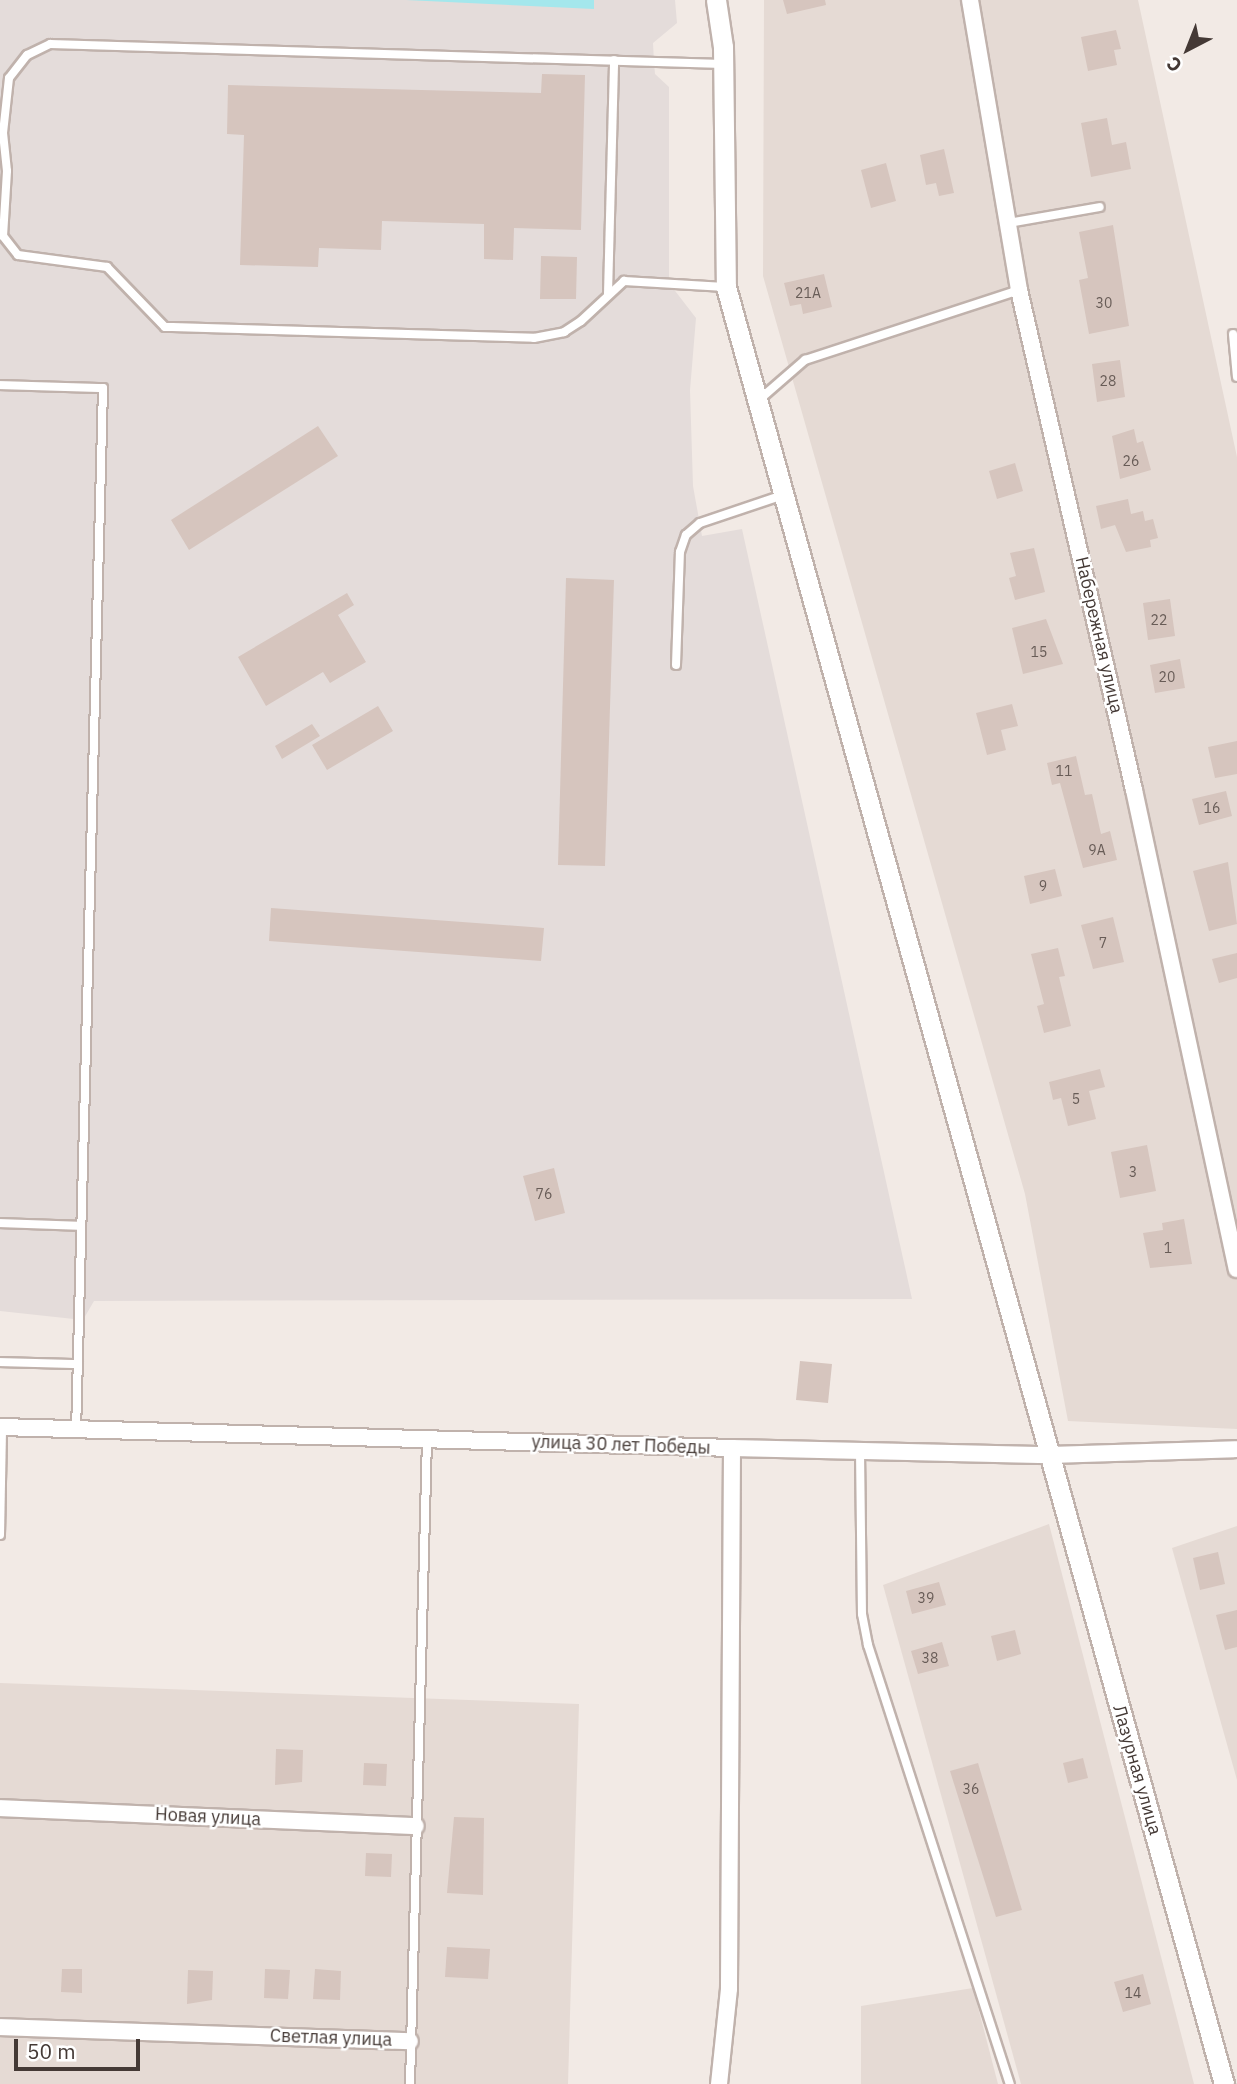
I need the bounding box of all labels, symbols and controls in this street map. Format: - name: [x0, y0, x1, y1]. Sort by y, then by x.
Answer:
- north arrow: [1153, 14, 1223, 84]
- text: С: [1161, 52, 1187, 78]
- house number: 21А: [795, 285, 821, 301]
- house number: 30: [1096, 295, 1112, 311]
- house number: 28: [1100, 373, 1116, 389]
- house number: 26: [1123, 453, 1139, 469]
- street label: Набережная улица: [1070, 554, 1128, 716]
- house number: 22: [1151, 612, 1167, 628]
- house number: 15: [1031, 644, 1047, 660]
- house number: 20: [1159, 669, 1175, 685]
- house number: 11: [1056, 763, 1072, 779]
- house number: 16: [1204, 800, 1220, 816]
- house number: 9А: [1088, 842, 1106, 858]
- house number: 9: [1039, 878, 1047, 894]
- house number: 7: [1099, 935, 1107, 951]
- house number: 5: [1072, 1091, 1080, 1107]
- house number: 3: [1129, 1164, 1137, 1180]
- house number: 76: [536, 1186, 552, 1202]
- house number: 1: [1164, 1240, 1172, 1256]
- street label: улица 30 лет Победы: [531, 1431, 711, 1459]
- house number: 39: [918, 1590, 934, 1606]
- house number: 38: [922, 1650, 938, 1666]
- street label: Лазурная улица: [1108, 1703, 1166, 1837]
- house number: 36: [963, 1781, 979, 1797]
- street label: Новая улица: [154, 1803, 262, 1831]
- house number: 14: [1125, 1985, 1141, 2001]
- scale bar: [18, 2024, 144, 2068]
- street label: Светлая улица: [269, 2025, 393, 2051]
- text: 50 m: [27, 2037, 76, 2065]

